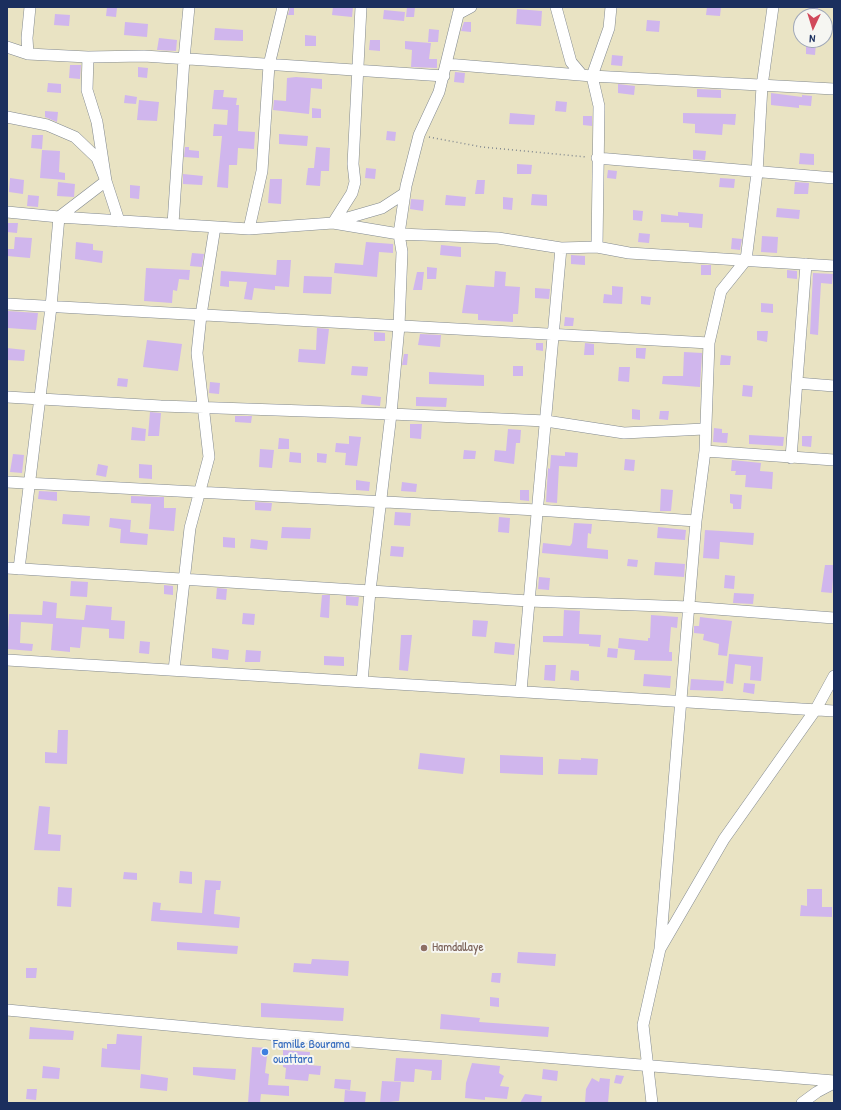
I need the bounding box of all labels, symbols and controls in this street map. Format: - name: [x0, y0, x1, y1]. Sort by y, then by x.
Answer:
- north arrow: [793, 8, 833, 48]
- text: N: [809, 32, 816, 46]
- place label: Hamdallaye: [432, 940, 484, 956]
- marker: Hamdallaye: [419, 943, 429, 953]
- place label: Famille Bourama ouattara: [273, 1037, 350, 1068]
- marker: Famille Bourama ouattara: [260, 1047, 270, 1057]

